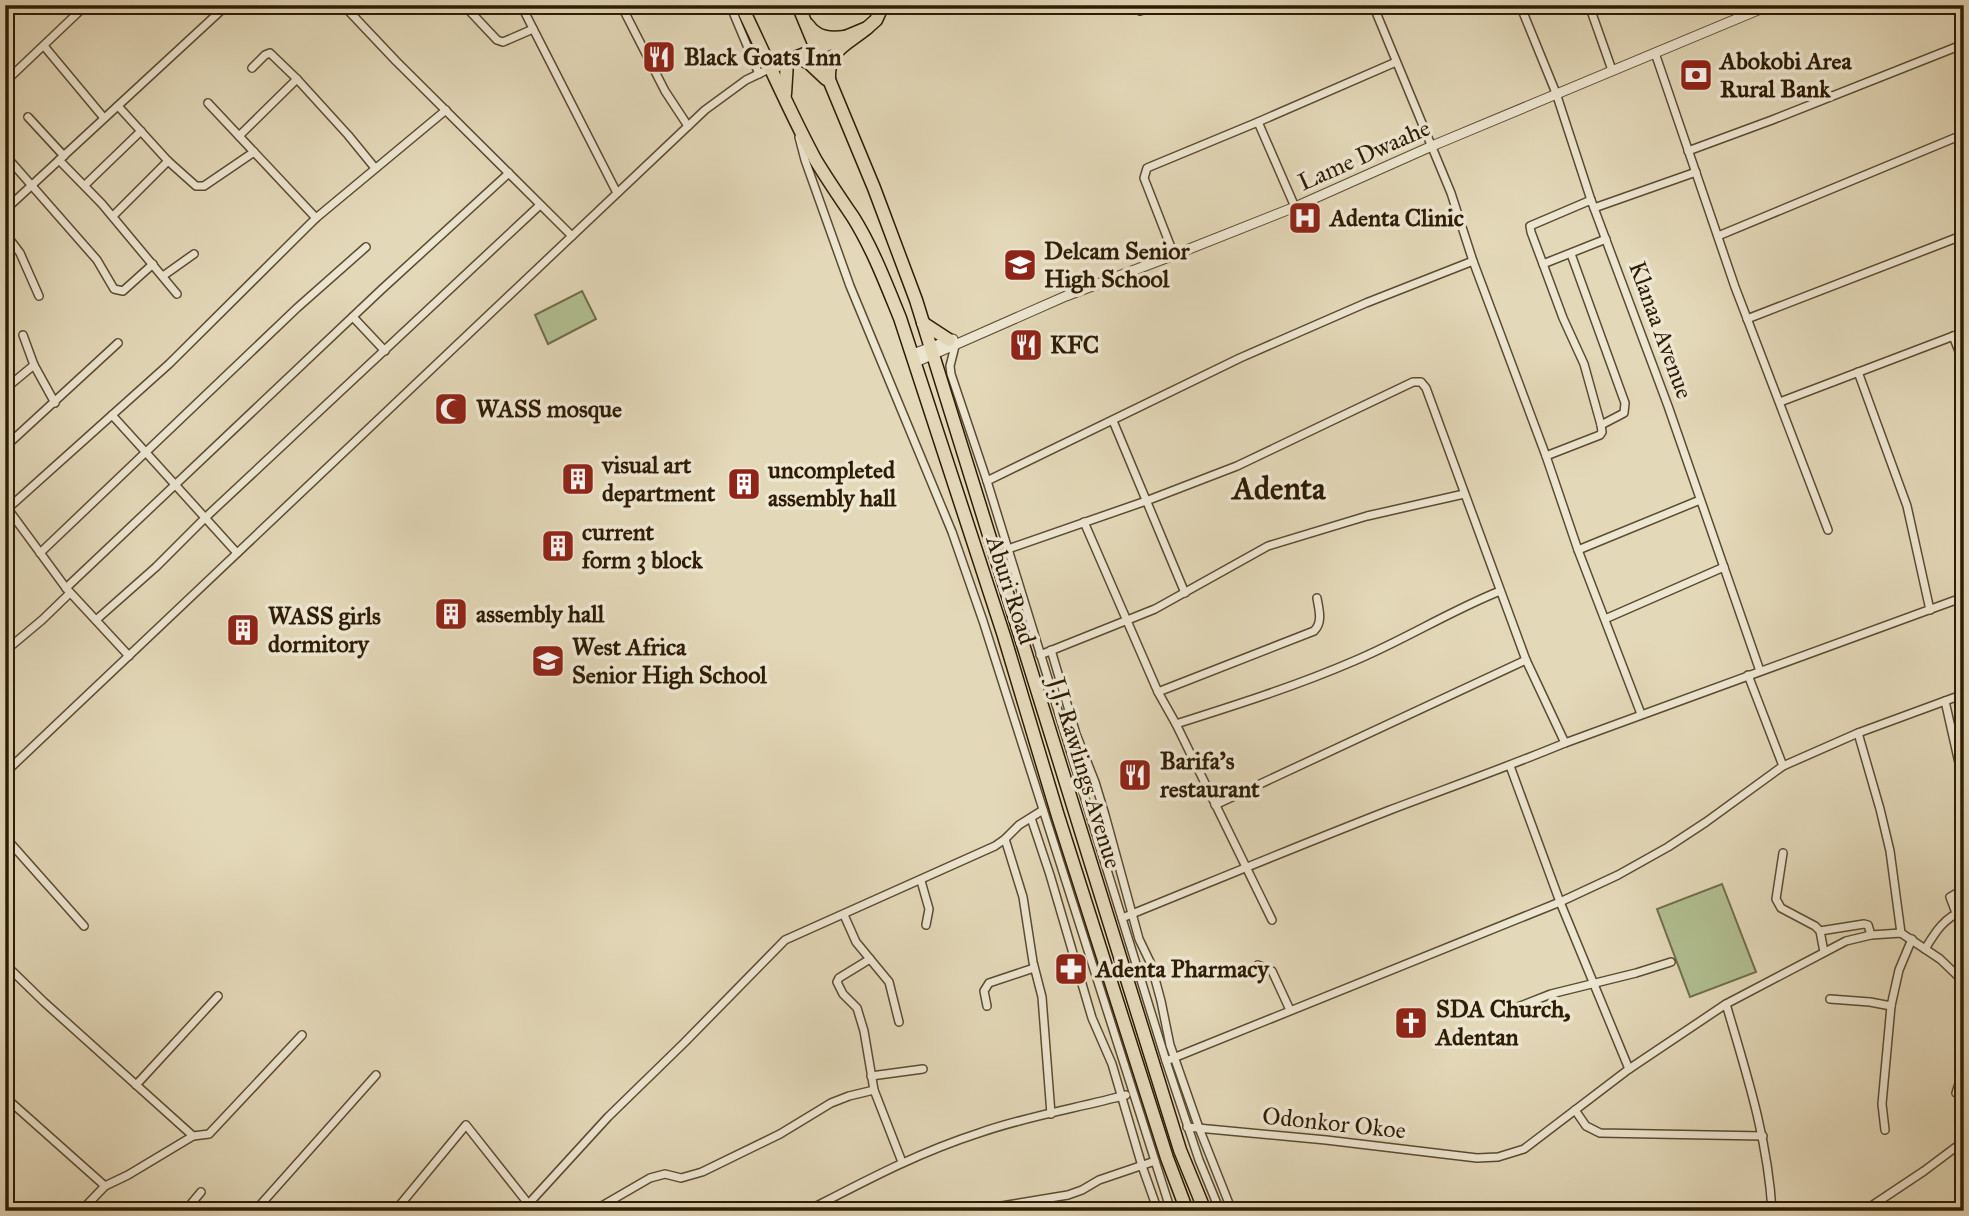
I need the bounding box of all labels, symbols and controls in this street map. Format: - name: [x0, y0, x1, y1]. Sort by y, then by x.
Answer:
- restaurant icon: Black Goats Inn: [640, 38, 678, 76]
- place label: Black Goats Inn: [684, 42, 842, 72]
- place label: Abokobi Area Rural Bank: [1718, 46, 1852, 104]
- bank icon: Abokobi Area Rural Bank: [1677, 56, 1715, 94]
- street label: Lame Dwaahe: [1293, 113, 1435, 197]
- hospital icon: Adenta Clinic: [1286, 199, 1324, 237]
- place label: Adenta Clinic: [1328, 203, 1464, 233]
- place label: Delcam Senior High School: [1044, 236, 1190, 294]
- school or university icon: Delcam Senior High School: [1001, 246, 1039, 284]
- street label: Klanaa Avenue: [1622, 257, 1700, 403]
- restaurant icon: KFC: [1007, 326, 1045, 364]
- place label: KFC: [1050, 330, 1099, 360]
- mosque icon: WASS mosque: [432, 390, 470, 428]
- place label: WASS mosque: [476, 394, 622, 424]
- place label: visual art department: [601, 450, 716, 508]
- place label: uncompleted assembly hall: [767, 455, 897, 513]
- building icon: visual art department: [559, 460, 597, 498]
- building icon: uncompleted assembly hall: [725, 465, 763, 503]
- district label: Adenta: [1231, 469, 1327, 508]
- place label: current form 3 block: [581, 517, 704, 575]
- building icon: current form 3 block: [539, 527, 577, 565]
- street label: Aburi Road: [979, 531, 1043, 648]
- building icon: assembly hall: [432, 595, 470, 633]
- place label: assembly hall: [476, 599, 605, 629]
- place label: WASS girls dormitory: [268, 601, 381, 659]
- building icon: WASS girls dormitory: [224, 611, 262, 649]
- place label: West Africa Senior High School: [572, 632, 767, 690]
- school or university icon: West Africa Senior High School: [529, 642, 567, 680]
- street label: J.J. Rawlings Avenue: [1041, 671, 1128, 872]
- place label: Barifa's restaurant: [1159, 746, 1260, 804]
- restaurant icon: Barifa's restaurant: [1116, 756, 1154, 794]
- pharmacy icon: Adenta Pharmacy: [1052, 950, 1090, 988]
- place label: Adenta Pharmacy: [1094, 954, 1270, 984]
- place label: SDA Church, Adentan: [1434, 994, 1571, 1052]
- church icon: SDA Church, Adentan: [1392, 1004, 1430, 1042]
- street label: Odonkor Okoe: [1261, 1101, 1407, 1145]

